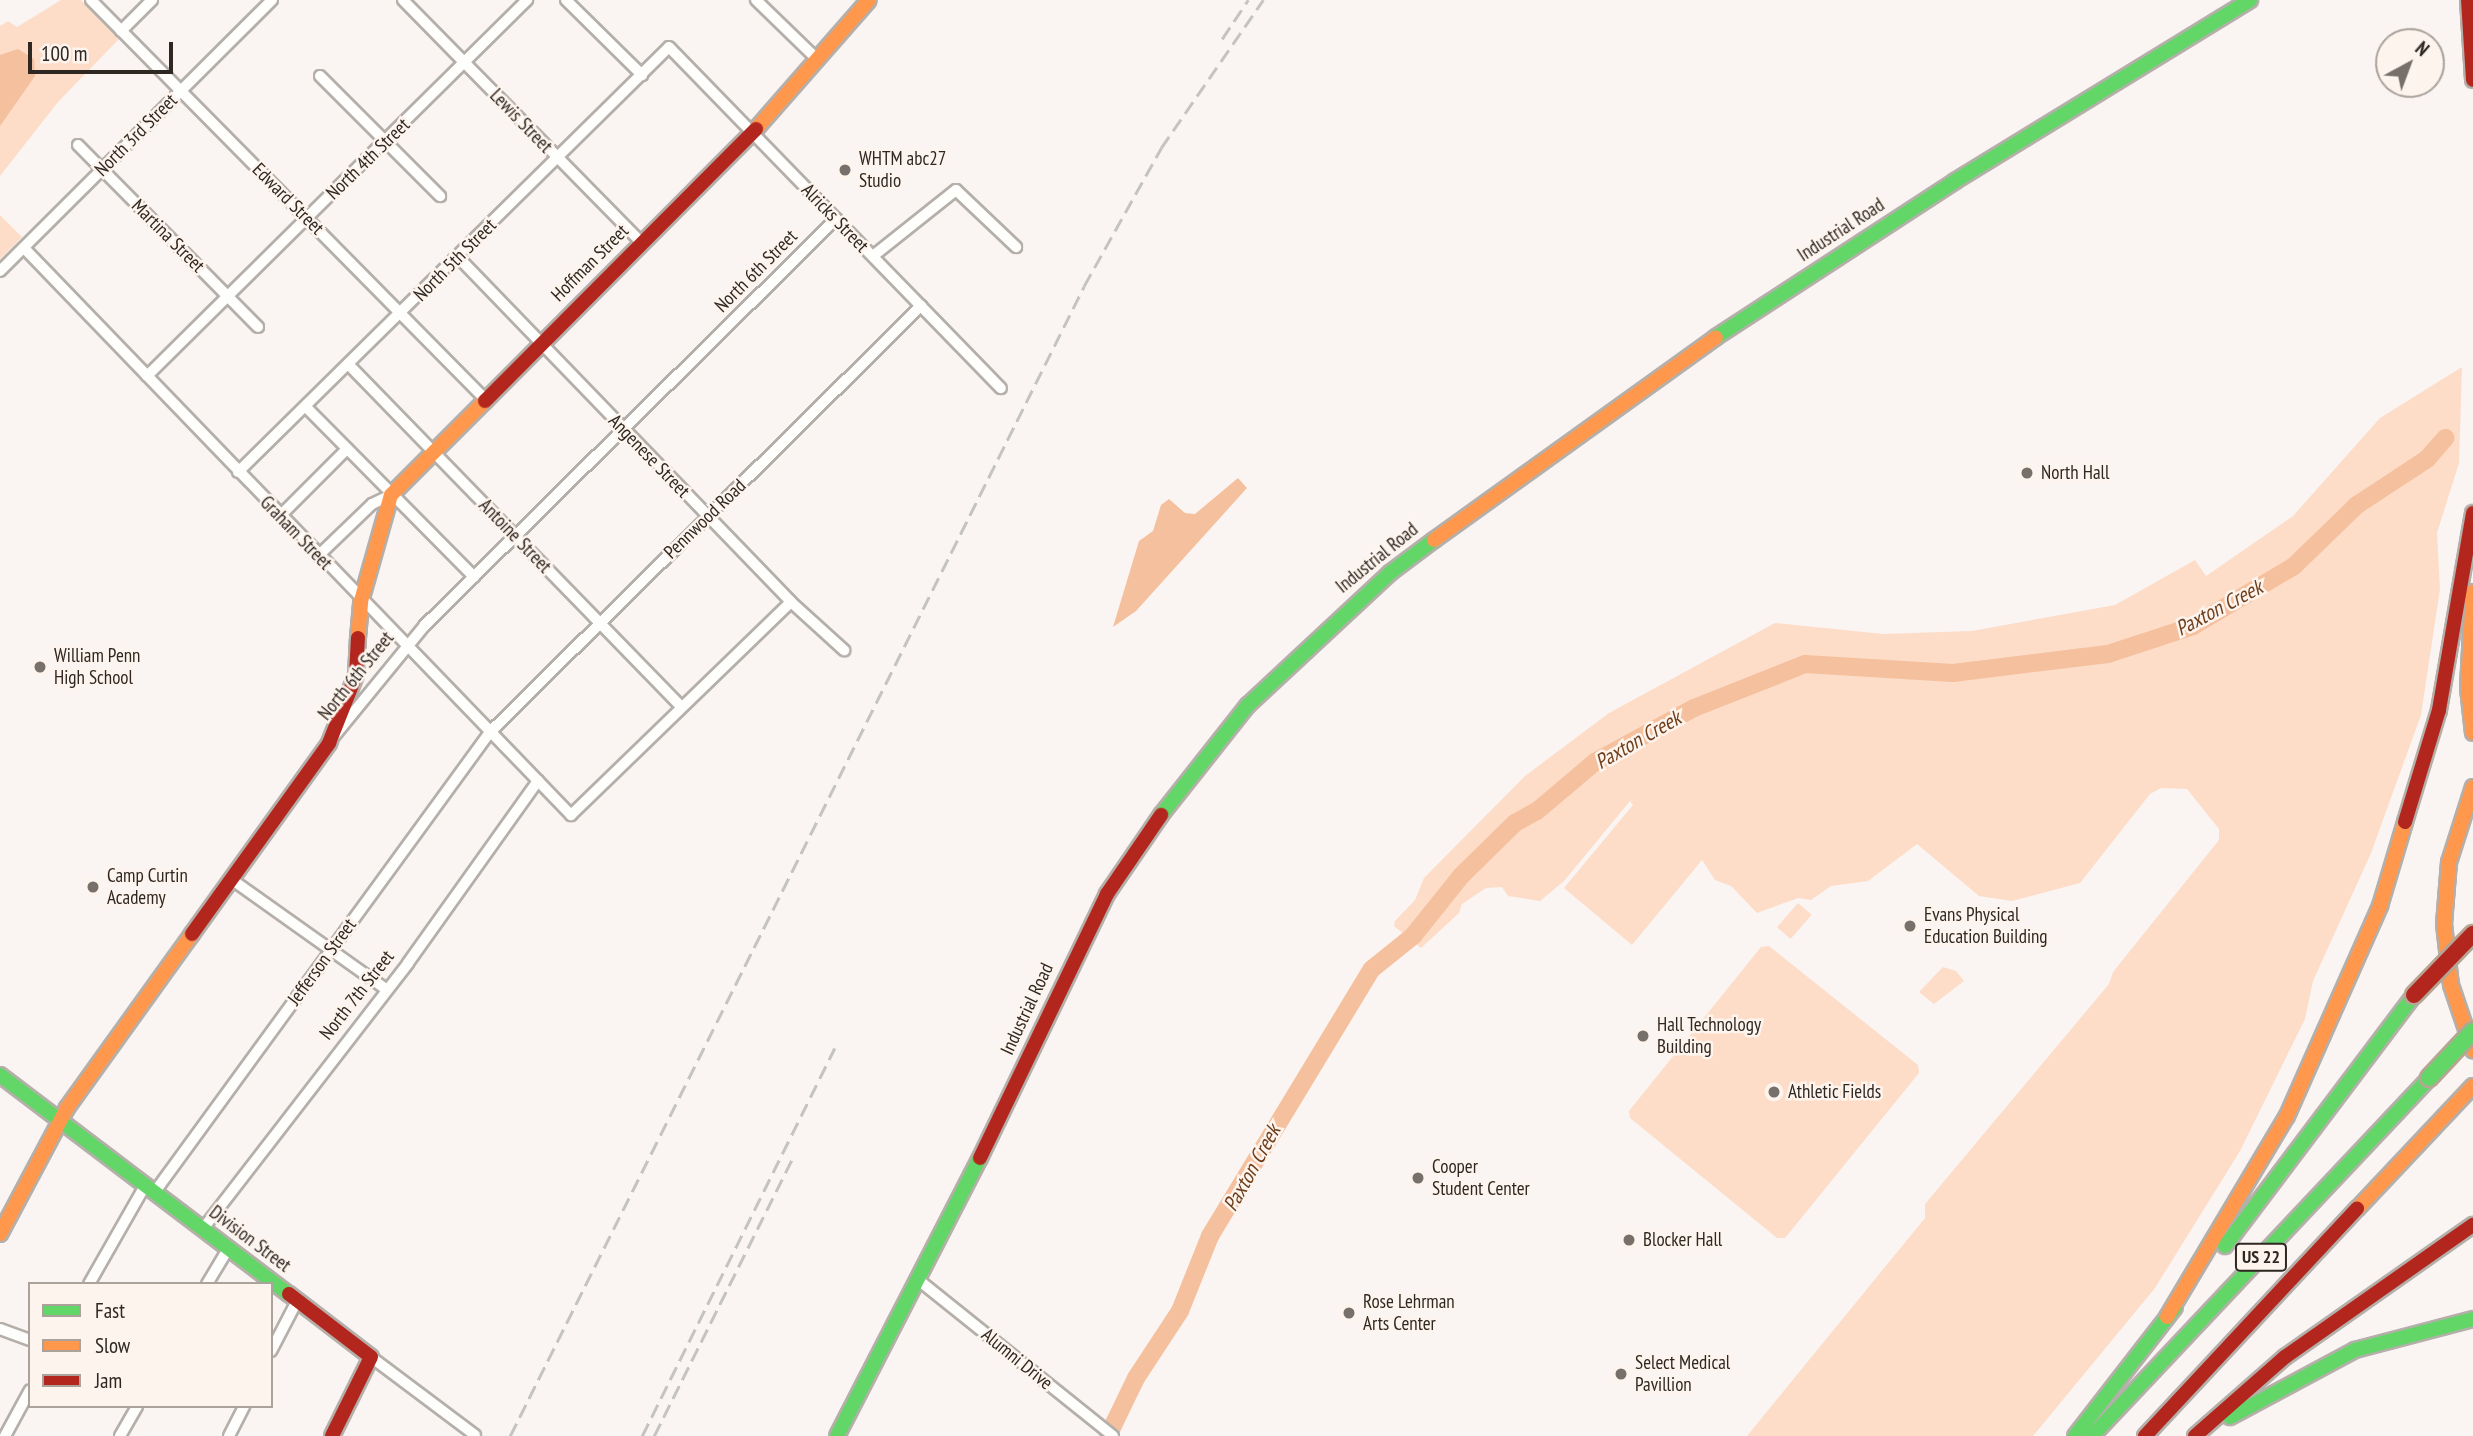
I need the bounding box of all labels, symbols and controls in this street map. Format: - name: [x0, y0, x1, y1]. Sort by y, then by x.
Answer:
- scale bar: [32, 28, 177, 72]
- north arrow: [2375, 28, 2445, 98]
- text: N: [2411, 36, 2434, 61]
- text: 100 m: [41, 40, 87, 67]
- street label: Lewis Street: [485, 84, 557, 158]
- street label: North 3rd Street: [90, 89, 182, 181]
- street label: North 4th Street: [322, 114, 414, 204]
- place label: WHTM abc27 Studio: [859, 148, 946, 192]
- street label: Edward Street: [247, 158, 329, 240]
- marker: WHTM abc27 Studio: [837, 162, 853, 178]
- street label: Alricks Street: [797, 179, 873, 257]
- street label: Industrial Road: [1793, 194, 1889, 266]
- street label: Martina Street: [127, 195, 209, 277]
- street label: North 5th Street: [409, 214, 501, 306]
- street label: Hoffman Street: [547, 220, 633, 306]
- street label: North 6th Street: [710, 225, 802, 317]
- street label: Angenese Street: [604, 410, 694, 502]
- place label: North Hall: [2041, 462, 2109, 484]
- marker: North Hall: [2019, 465, 2035, 481]
- street label: Pennwood Road: [659, 474, 751, 564]
- street label: Graham Street: [255, 491, 337, 575]
- street label: Antoine Street: [474, 494, 556, 578]
- street label: Industrial Road: [1331, 518, 1423, 598]
- water label: Paxton Creek: [2171, 575, 2267, 641]
- street label: North 6th Street: [313, 627, 399, 725]
- place label: William Penn High School: [54, 645, 140, 689]
- marker: William Penn High School: [32, 659, 48, 675]
- water label: Paxton Creek: [1591, 705, 1685, 775]
- place label: Camp Curtin Academy: [107, 865, 188, 909]
- marker: Camp Curtin Academy: [85, 879, 101, 895]
- place label: Evans Physical Education Building: [1924, 904, 2048, 948]
- street label: Jefferson Street: [283, 914, 361, 1010]
- marker: Evans Physical Education Building: [1902, 918, 1918, 934]
- street label: North 7th Street: [315, 946, 399, 1044]
- street label: Industrial Road: [996, 959, 1058, 1059]
- place label: Hall Technology Building: [1657, 1014, 1762, 1058]
- marker: Hall Technology Building: [1635, 1028, 1651, 1044]
- place label: Athletic Fields: [1788, 1081, 1882, 1103]
- marker: Athletic Fields: [1766, 1084, 1782, 1100]
- water label: Paxton Creek: [1218, 1120, 1286, 1216]
- place label: Cooper Student Center: [1432, 1156, 1530, 1200]
- marker: Cooper Student Center: [1410, 1170, 1426, 1186]
- street label: Division Street: [205, 1201, 295, 1277]
- place label: Blocker Hall: [1643, 1229, 1722, 1251]
- marker: Blocker Hall: [1621, 1232, 1637, 1248]
- road number: US 22: [2235, 1242, 2287, 1272]
- legend: [28, 1282, 273, 1408]
- place label: Rose Lehrman Arts Center: [1363, 1291, 1455, 1335]
- text: Fast: [95, 1297, 125, 1324]
- marker: Rose Lehrman Arts Center: [1341, 1305, 1357, 1321]
- street label: Alumni Drive: [977, 1323, 1057, 1395]
- text: Slow: [95, 1332, 130, 1359]
- place label: Select Medical Pavillion: [1635, 1352, 1730, 1396]
- marker: Select Medical Pavillion: [1613, 1366, 1629, 1382]
- text: Jam: [95, 1367, 122, 1394]

